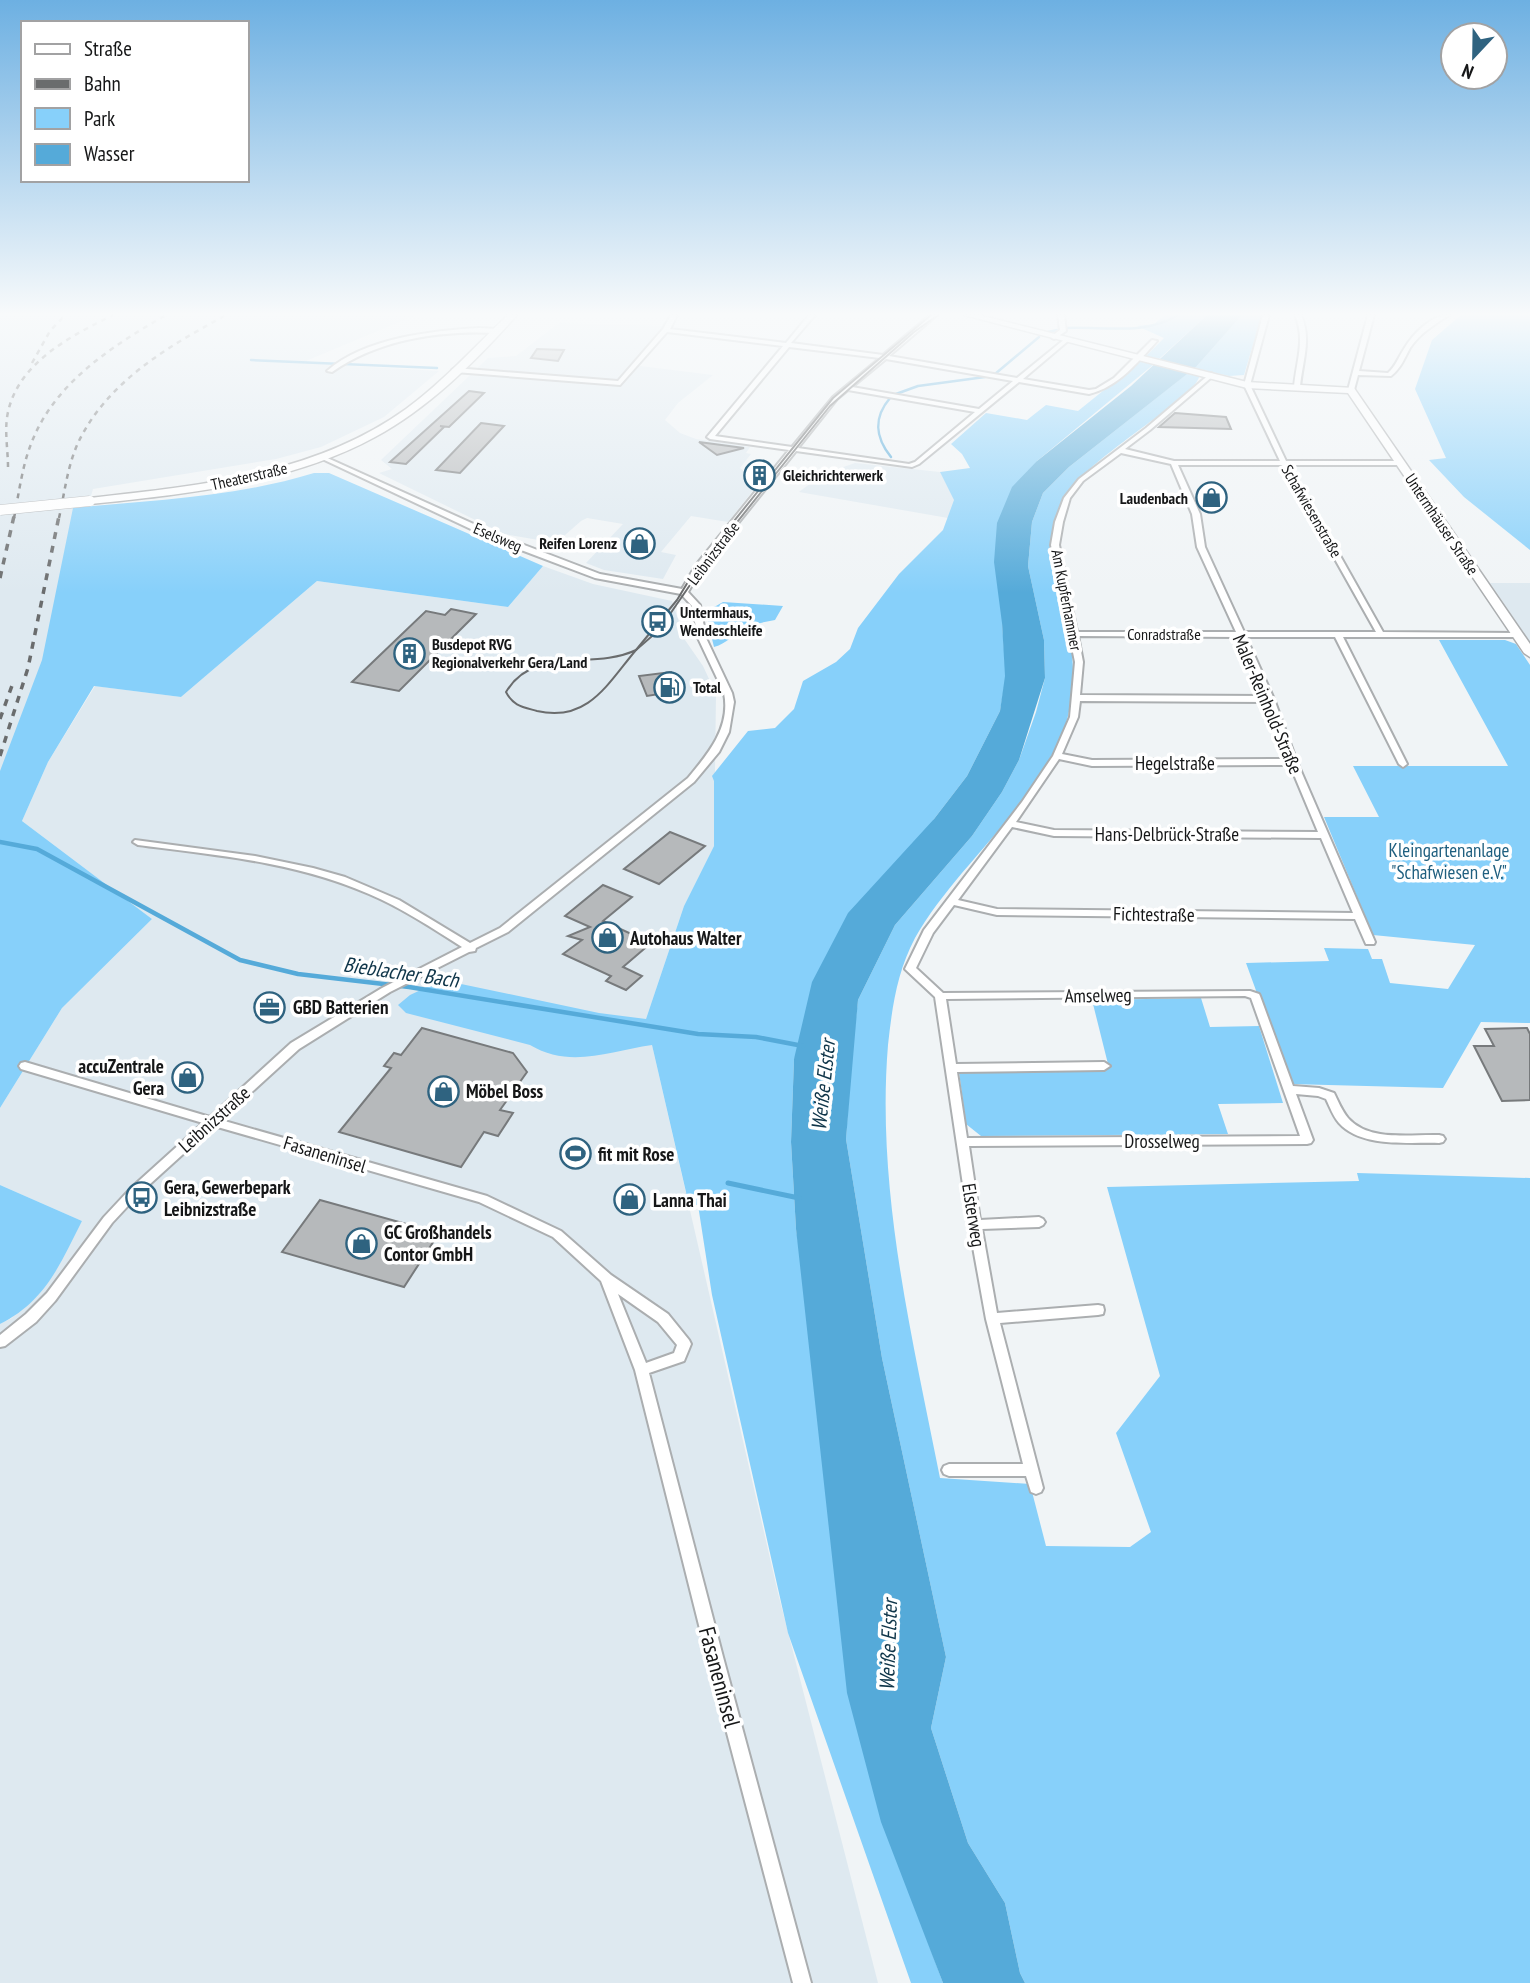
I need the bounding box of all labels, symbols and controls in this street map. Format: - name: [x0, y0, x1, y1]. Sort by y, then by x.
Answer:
- legend: [21, 21, 248, 182]
- north arrow: [1439, 21, 1509, 91]
- text: Straße: [84, 35, 132, 62]
- text: N: [1458, 59, 1477, 85]
- text: Bahn: [84, 70, 121, 97]
- text: Park: [84, 105, 115, 132]
- text: Wasser: [84, 140, 135, 167]
- street label: Theaterstraße: [209, 458, 289, 494]
- building icon: Gleichrichterwerk: [743, 458, 777, 492]
- street label: Schafwiesenstraße: [1277, 461, 1347, 561]
- place label: Gleichrichterwerk: [783, 465, 883, 485]
- street label: Untermhäuser Straße: [1401, 470, 1483, 578]
- shop icon: Laudenbach: [1194, 481, 1228, 515]
- place label: Laudenbach: [1120, 488, 1188, 508]
- street label: Leibnizstraße: [683, 517, 743, 589]
- street label: Eselsweg: [471, 518, 525, 556]
- shop icon: Reifen Lorenz: [623, 526, 657, 560]
- place label: Reifen Lorenz: [539, 533, 617, 553]
- street label: Am Kupferhammer: [1047, 548, 1087, 653]
- place label: Untermhaus, Wendeschleife: [679, 602, 763, 640]
- bus stop icon: Untermhaus, Wendeschleife: [640, 604, 674, 638]
- street label: Conradstraße: [1127, 624, 1201, 644]
- street label: Maler-Reinhold-Straße: [1228, 631, 1308, 778]
- place label: Busdepot RVG Regionalverkehr Gera/Land: [432, 634, 587, 672]
- building icon: Busdepot RVG Regionalverkehr Gera/Land: [392, 636, 426, 670]
- fuel station icon: Total: [653, 670, 687, 704]
- place label: Total: [693, 677, 721, 697]
- street label: Hegelstraße: [1135, 751, 1215, 775]
- street label: Hans-Delbrück-Straße: [1095, 822, 1239, 846]
- park label: Kleingartenanlage "Schafwiesen e.V.": [1389, 838, 1510, 884]
- street label: Fichtestraße: [1113, 901, 1195, 927]
- shop icon: Autohaus Walter: [590, 921, 624, 955]
- place label: Autohaus Walter: [629, 926, 742, 950]
- water label: Bieblacher Bach: [342, 951, 462, 994]
- street label: Amselweg: [1064, 982, 1132, 1008]
- office icon: GBD Batterien: [253, 990, 287, 1024]
- place label: GBD Batterien: [293, 995, 388, 1019]
- water label: Weiße Elster: [805, 1035, 842, 1132]
- place label: accuZentrale Gera: [78, 1054, 164, 1100]
- shop icon: accuZentrale Gera: [170, 1060, 204, 1094]
- shop icon: Möbel Boss: [426, 1074, 460, 1108]
- place label: Möbel Boss: [466, 1079, 544, 1103]
- street label: Leibnizstraße: [173, 1080, 255, 1157]
- street label: Drosselweg: [1124, 1129, 1200, 1153]
- street label: Fasaneninsel: [281, 1130, 370, 1178]
- sports icon: fit mit Rose: [558, 1137, 592, 1171]
- place label: fit mit Rose: [598, 1142, 675, 1166]
- place label: Gera, Gewerbepark Leibnizstraße: [164, 1175, 291, 1221]
- bus stop icon: Gera, Gewerbepark Leibnizstraße: [124, 1181, 158, 1215]
- street label: Elsterweg: [957, 1181, 991, 1249]
- shop icon: Lanna Thai: [613, 1183, 647, 1217]
- place label: Lanna Thai: [653, 1188, 727, 1212]
- place label: GC Großhandels Contor GmbH: [384, 1220, 492, 1266]
- shop icon: GC Großhandels Contor GmbH: [344, 1226, 378, 1260]
- water label: Weiße Elster: [873, 1596, 903, 1691]
- street label: Fasaneninsel: [693, 1623, 748, 1731]

